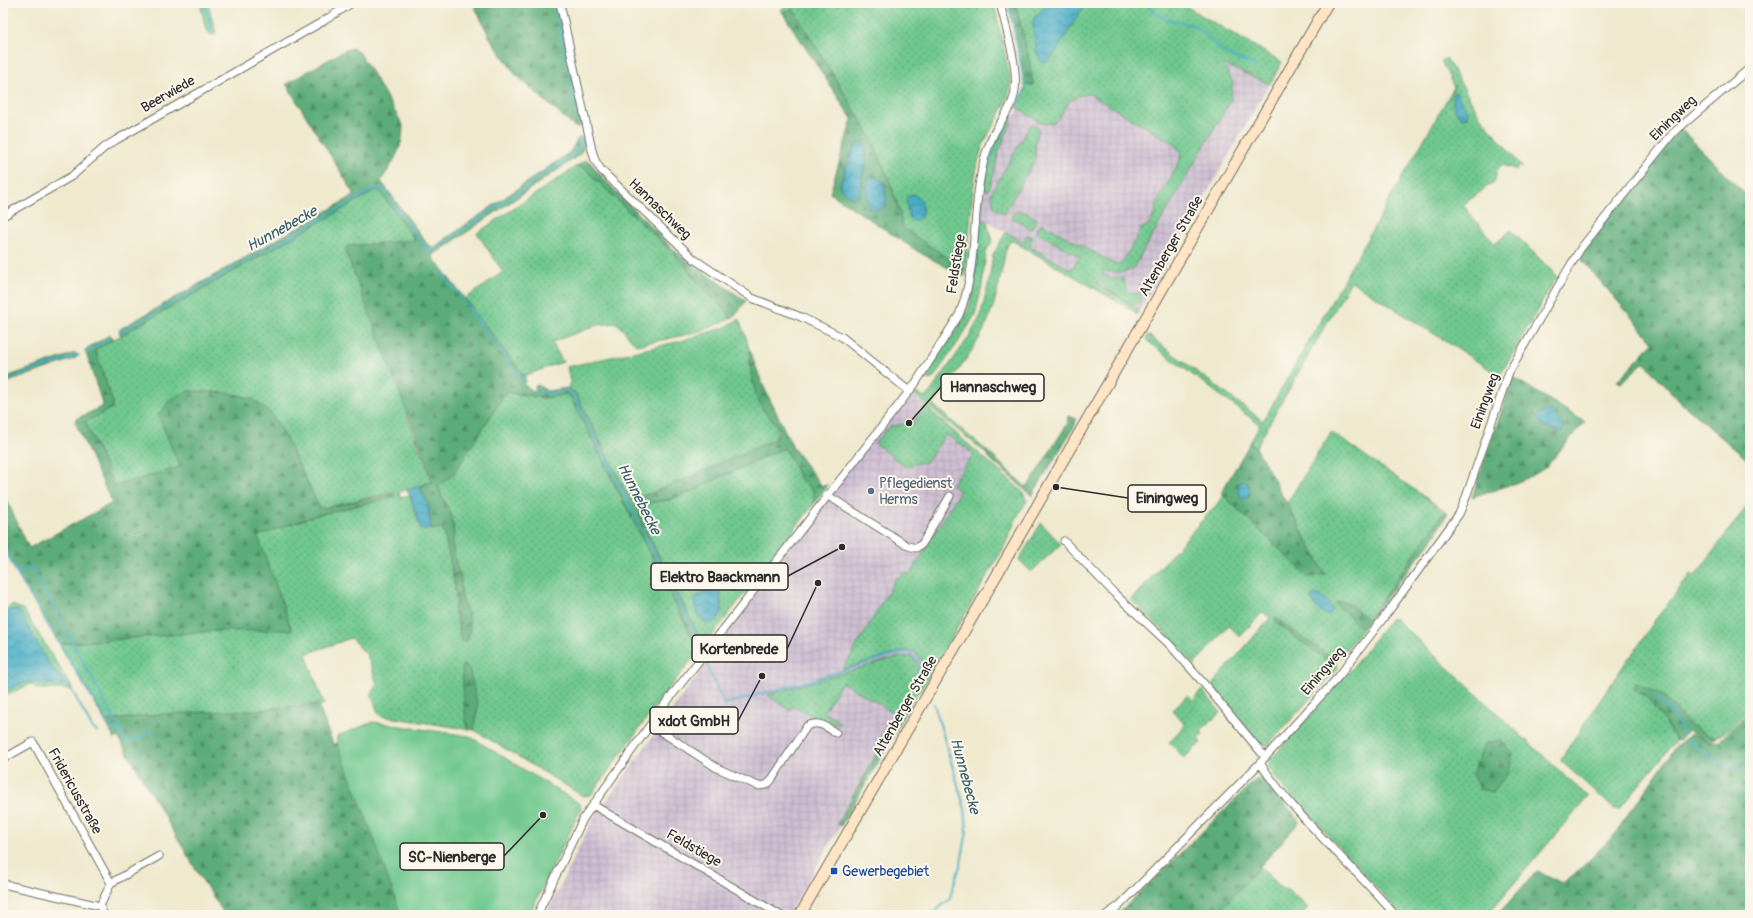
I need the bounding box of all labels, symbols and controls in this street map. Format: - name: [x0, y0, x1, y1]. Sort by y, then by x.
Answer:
- street label: Beerwiede: [138, 72, 198, 116]
- street label: Einingweg: [1646, 92, 1700, 144]
- street label: Hannaschweg: [625, 175, 695, 243]
- street label: Altenberger Straße: [1135, 193, 1207, 299]
- water label: Hunnebecke: [244, 201, 322, 256]
- street label: Feldstiege: [943, 233, 969, 295]
- street label: Einingweg: [1467, 371, 1503, 431]
- callout: Hannaschweg: [941, 374, 1044, 401]
- text: Hannaschweg: [950, 378, 1037, 397]
- water label: Hunnebecke: [613, 460, 666, 539]
- place label: Pflegedienst Herms: [879, 475, 952, 508]
- callout: Einingweg: [1128, 485, 1206, 512]
- marker: Pflegedienst Herms: [866, 486, 876, 496]
- text: Einingweg: [1136, 489, 1199, 508]
- callout: Elektro Baackmann: [651, 563, 788, 590]
- text: Elektro Baackmann: [660, 568, 781, 587]
- callout: Kortenbrede: [692, 635, 787, 662]
- text: Kortenbrede: [700, 640, 779, 659]
- street label: Einingweg: [1297, 643, 1349, 699]
- street label: Altenberger Straße: [869, 653, 941, 759]
- callout: xdot GmbH: [650, 707, 738, 734]
- text: xdot GmbH: [657, 712, 731, 731]
- water label: Hunnebecke: [946, 736, 985, 817]
- street label: Fridericusstraße: [44, 745, 106, 837]
- street label: Feldstiege: [664, 826, 724, 870]
- callout: SC-Nienberge: [400, 843, 504, 870]
- text: SC-Nienberge: [408, 848, 497, 867]
- place label: Gewerbegebiet: [842, 863, 930, 880]
- marker: Gewerbegebiet: [829, 866, 839, 876]

